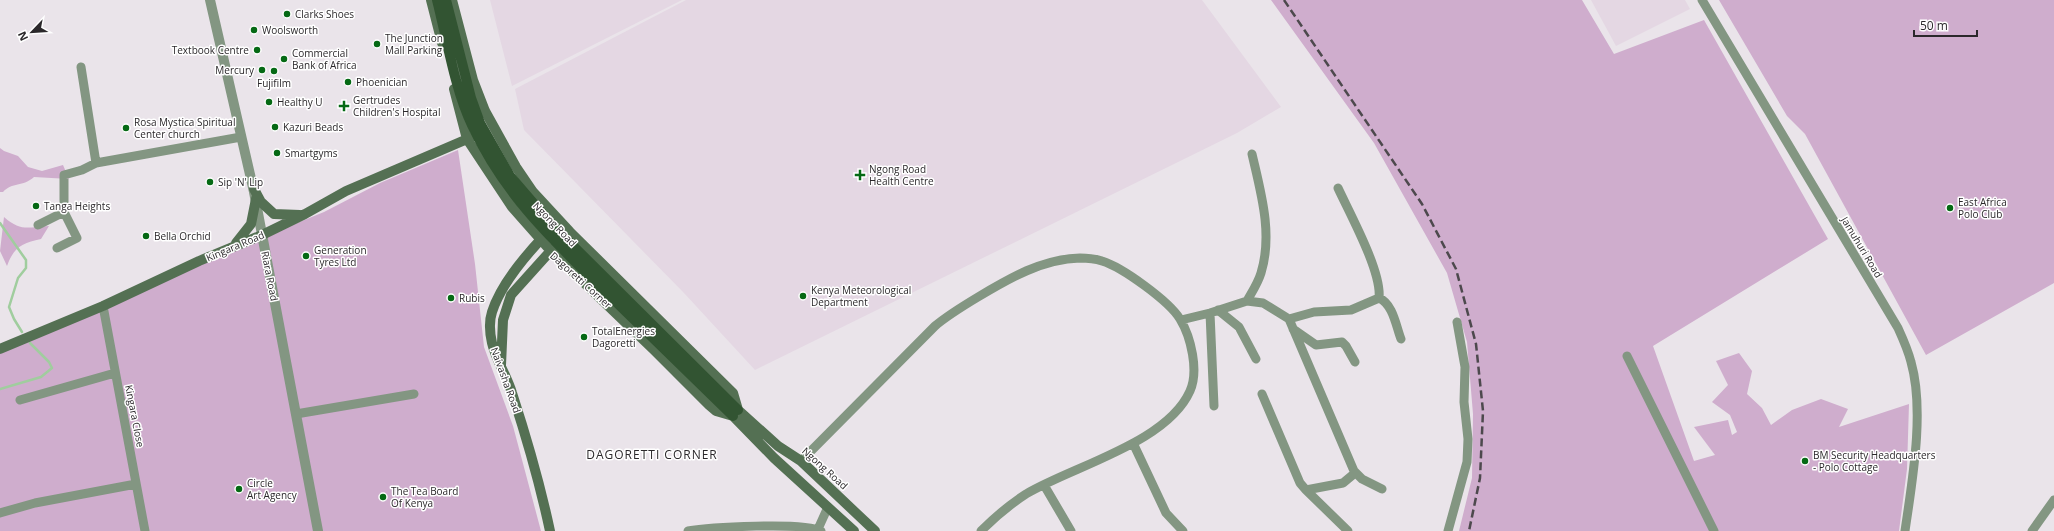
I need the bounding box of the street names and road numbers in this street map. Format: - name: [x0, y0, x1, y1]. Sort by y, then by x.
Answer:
- street label: Ngong Road: [530, 199, 580, 249]
- street label: Jamuhuri Road: [1838, 213, 1886, 280]
- street label: Kingara Road: [204, 227, 266, 265]
- street label: Dagoretti Corner: [547, 249, 615, 311]
- street label: Riara Road: [258, 250, 282, 302]
- street label: Naivasha Road: [488, 345, 524, 415]
- street label: Kingara Close: [122, 384, 148, 449]
- street label: Ngong Road: [799, 444, 851, 492]

